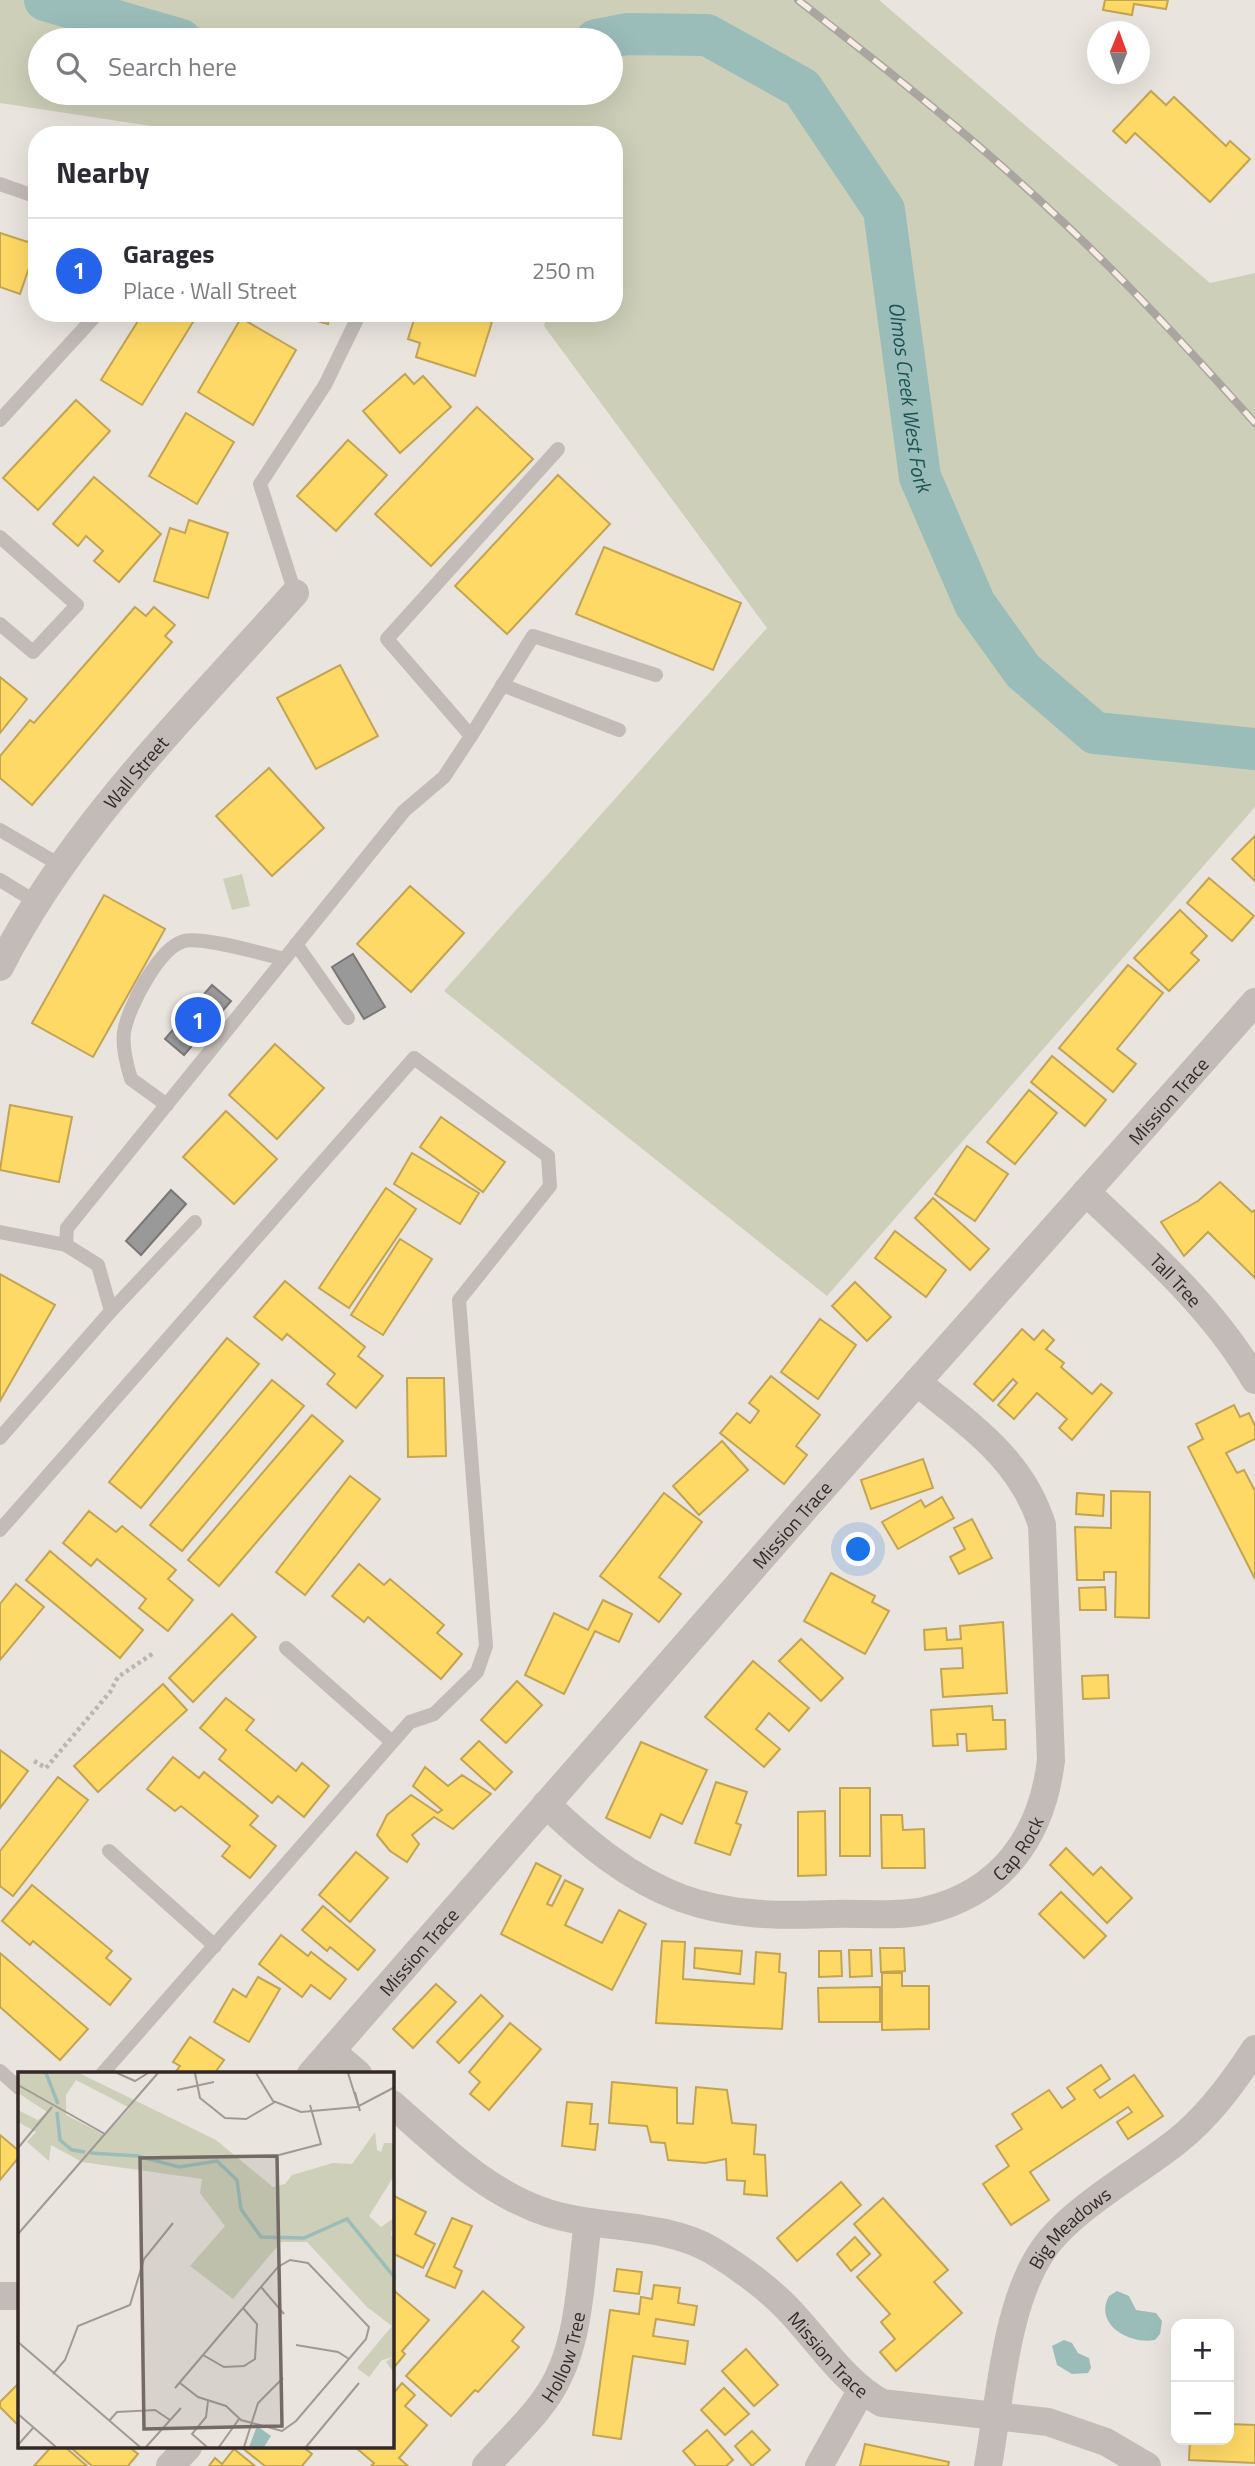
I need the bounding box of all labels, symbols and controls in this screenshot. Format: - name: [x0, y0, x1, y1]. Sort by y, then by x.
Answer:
- north arrow: [1087, 21, 1150, 84]
- search box: [28, 28, 623, 105]
- text: Search here: [108, 47, 237, 86]
- icon: search: [52, 48, 90, 86]
- text: Nearby: [56, 149, 149, 195]
- text: Garages: [123, 234, 215, 273]
- text: 1: [73, 253, 85, 288]
- text: 250 m: [532, 253, 595, 288]
- text: Place · Wall Street: [123, 273, 297, 308]
- water label: Olmos Creek West Fork: [881, 300, 942, 500]
- street label: Wall Street: [96, 728, 175, 815]
- pin: 1: [175, 994, 221, 1046]
- street label: Mission Trace: [1121, 1050, 1215, 1150]
- street label: Tall Tree: [1144, 1246, 1209, 1313]
- street label: Mission Trace: [744, 1474, 838, 1575]
- your location: [841, 1532, 875, 1566]
- street label: Cap Rock: [985, 1811, 1050, 1887]
- street label: Mission Trace: [372, 1901, 465, 2002]
- inset map: [18, 2072, 394, 2448]
- street label: Big Meadows: [1020, 2179, 1117, 2274]
- street label: Mission Trace: [782, 2304, 876, 2404]
- street label: Hollow Tree: [533, 2309, 592, 2408]
- map controls: [1171, 2319, 1234, 2445]
- button: +: [1171, 2319, 1234, 2382]
- button: −: [1171, 2382, 1234, 2445]

